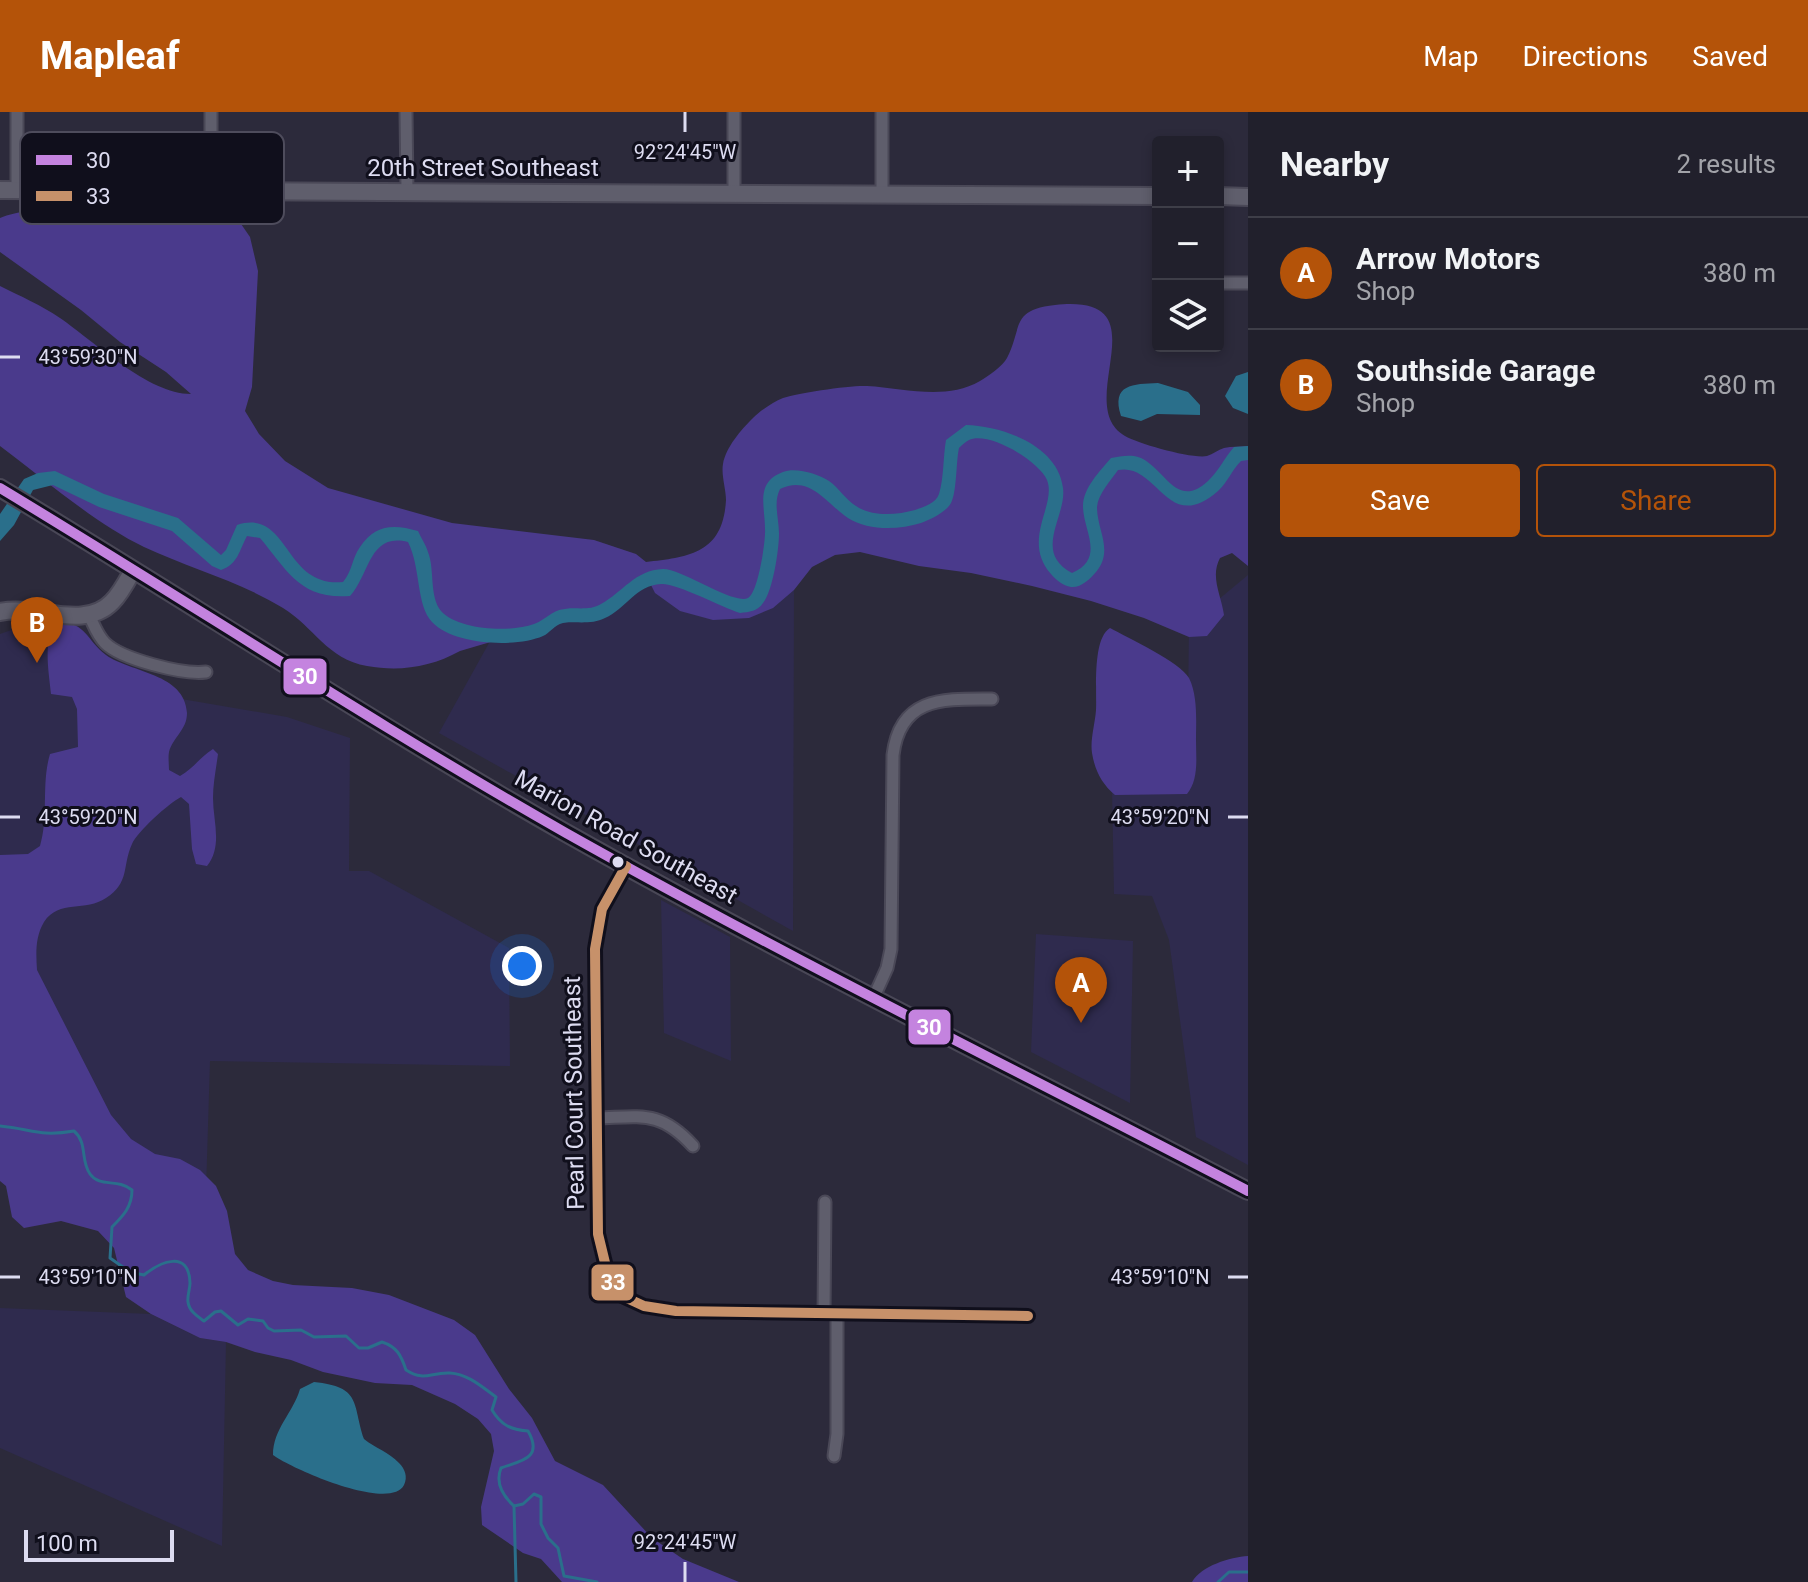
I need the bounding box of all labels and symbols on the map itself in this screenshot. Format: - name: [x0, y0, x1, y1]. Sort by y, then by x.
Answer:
- legend: [20, 132, 284, 224]
- text: 92°24'45"W: [634, 140, 737, 164]
- text: 30: [86, 148, 111, 173]
- street label: 20th Street Southeast: [367, 154, 599, 182]
- text: 33: [86, 184, 111, 209]
- text: 43°59'30"N: [38, 345, 138, 369]
- pin: B: [11, 597, 63, 663]
- line badge: 30: [282, 657, 328, 696]
- text: 30: [292, 664, 318, 689]
- street label: Marion Road Southeast: [510, 764, 742, 910]
- text: 43°59'20"N: [38, 805, 138, 829]
- text: 43°59'20"N: [1110, 805, 1210, 829]
- unlabelled marker: [610, 854, 626, 870]
- your location: [502, 946, 542, 986]
- pin: A: [1055, 957, 1107, 1023]
- street label: Pearl Court Southeast: [558, 976, 590, 1210]
- line badge: 30: [907, 1008, 952, 1046]
- text: 30: [916, 1015, 942, 1040]
- line badge: 33: [590, 1263, 635, 1302]
- text: 43°59'10"N: [38, 1265, 138, 1289]
- text: 43°59'10"N: [1110, 1265, 1210, 1289]
- text: 33: [600, 1270, 626, 1295]
- scale bar: [24, 1526, 174, 1562]
- text: 92°24'45"W: [634, 1530, 737, 1554]

